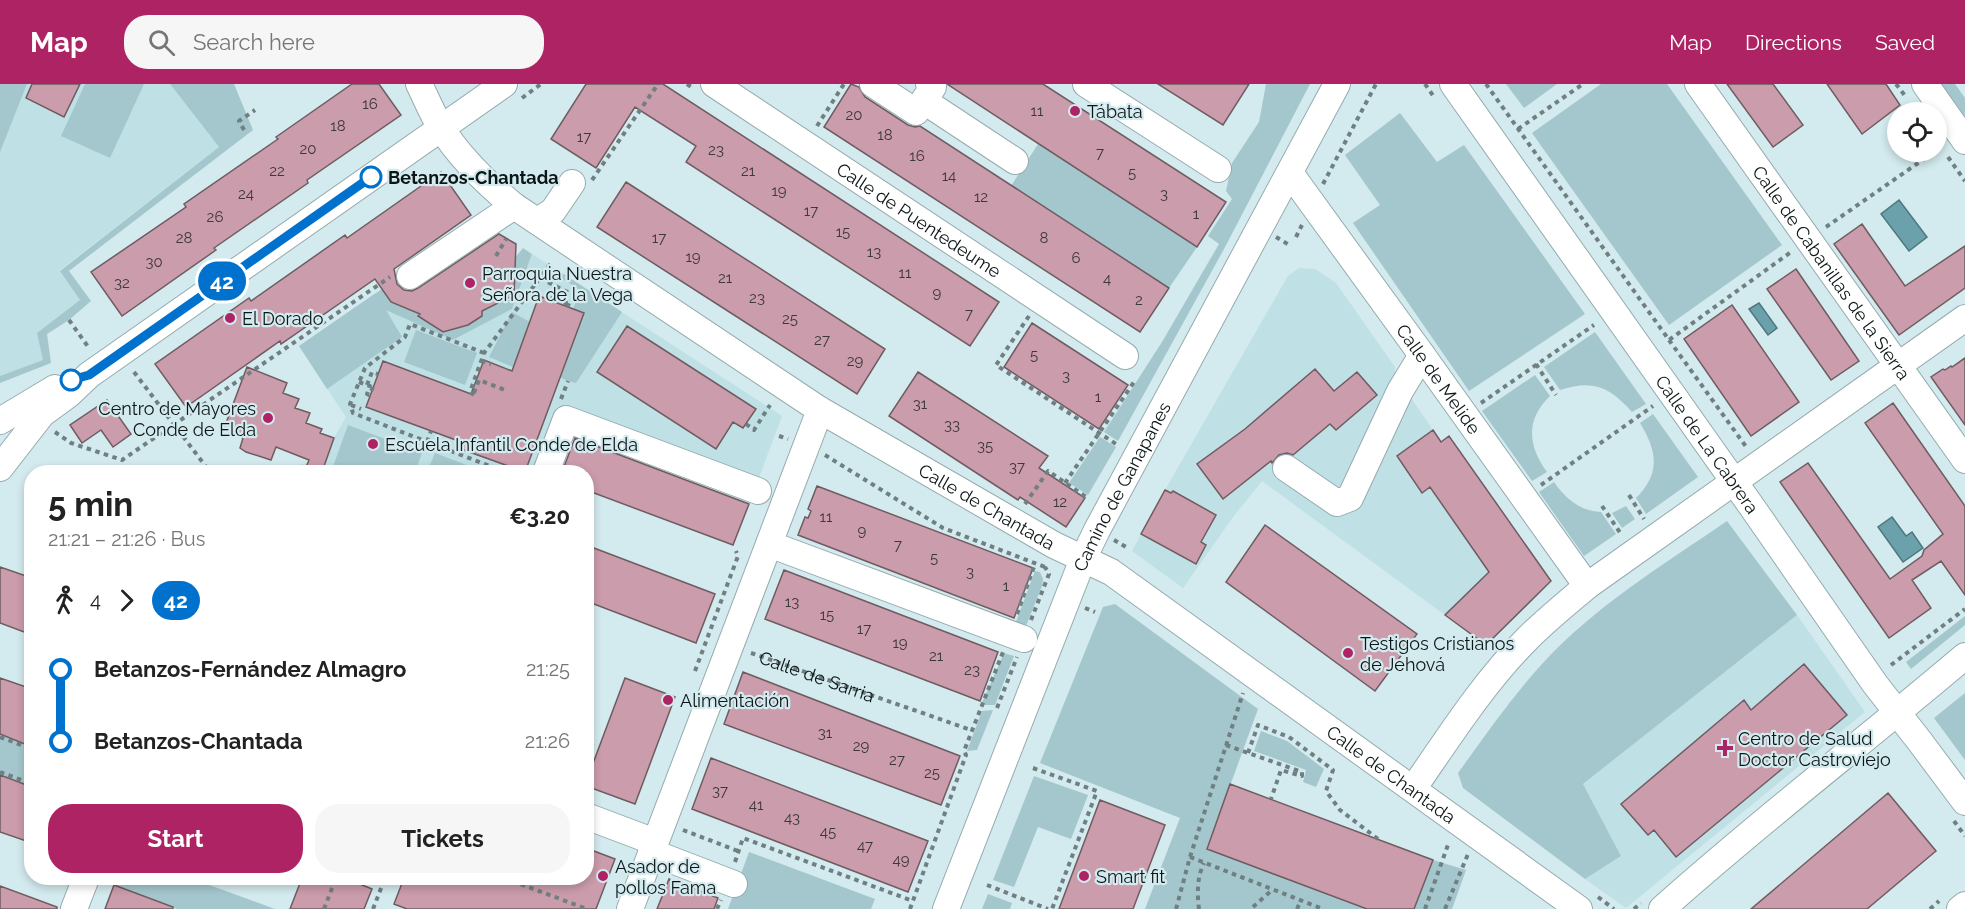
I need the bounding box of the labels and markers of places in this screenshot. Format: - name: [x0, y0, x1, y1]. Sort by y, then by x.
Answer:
- place label: Tábata: [1087, 101, 1143, 122]
- marker: Tábata: [1068, 104, 1082, 118]
- marker: Betanzos-Chantada: [360, 166, 382, 188]
- place label: Betanzos-Chantada: [388, 167, 559, 188]
- place label: Parroquia Nuestra Señora de la Vega: [482, 263, 633, 305]
- marker: Parroquia Nuestra Señora de la Vega: [463, 276, 477, 290]
- place label: El Dorado: [242, 308, 324, 329]
- marker: El Dorado: [223, 311, 237, 325]
- unlabelled marker: [60, 369, 82, 391]
- place label: Centro de Mayores Conde de Elda: [98, 398, 256, 440]
- marker: Centro de Mayores Conde de Elda: [261, 411, 275, 425]
- place label: Escuela Infantil Conde de Elda: [385, 434, 638, 455]
- marker: Escuela Infantil Conde de Elda: [366, 437, 380, 451]
- place label: Testigos Cristianos de Jehová: [1360, 633, 1515, 675]
- marker: Testigos Cristianos de Jehová: [1341, 646, 1355, 660]
- place label: Alimentación: [680, 690, 789, 711]
- marker: Alimentación: [661, 693, 675, 707]
- place label: Centro de Salud Doctor Castroviejo: [1738, 728, 1891, 770]
- marker: Centro de Salud Doctor Castroviejo: [1716, 739, 1734, 757]
- place label: Asador de pollos Fama: [615, 856, 716, 898]
- place label: Smart fit: [1096, 866, 1165, 887]
- marker: Asador de pollos Fama: [596, 869, 610, 883]
- marker: Smart fit: [1077, 869, 1091, 883]

